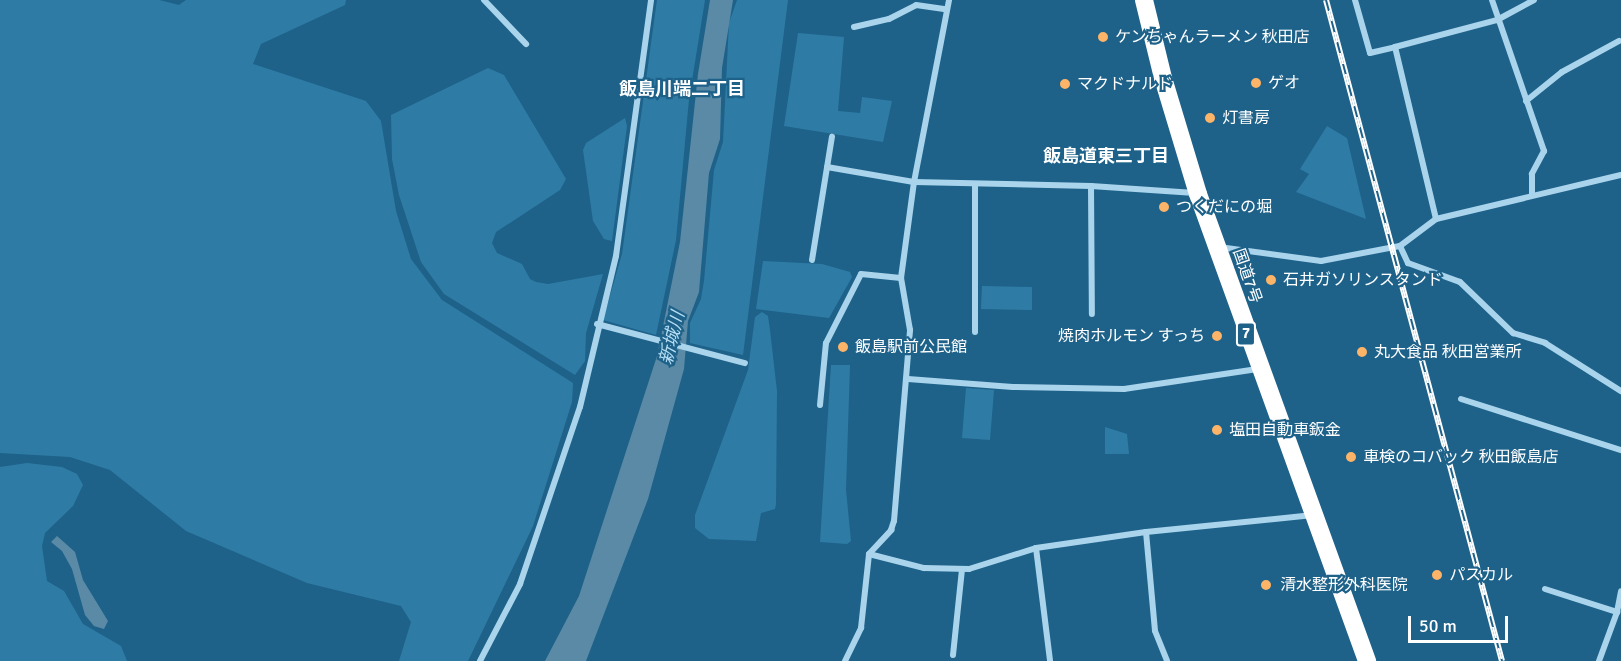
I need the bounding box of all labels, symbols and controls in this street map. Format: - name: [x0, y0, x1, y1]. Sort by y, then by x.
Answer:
- place label: ケンちゃんラーメン 秋田店: [1115, 27, 1311, 47]
- marker: ケンちゃんラーメン 秋田店: [1096, 30, 1110, 44]
- place label: ゲオ: [1268, 73, 1300, 93]
- place label: マクドナルド: [1077, 74, 1173, 94]
- marker: ゲオ: [1249, 76, 1263, 90]
- marker: マクドナルド: [1058, 77, 1072, 91]
- district label: 飯島川端二丁目: [619, 78, 745, 100]
- place label: 灯書房: [1222, 108, 1270, 128]
- marker: 灯書房: [1203, 111, 1217, 125]
- district label: 飯島道東三丁目: [1043, 145, 1169, 167]
- place label: つくだにの堀: [1176, 197, 1272, 217]
- marker: つくだにの堀: [1157, 200, 1171, 214]
- street label: 国道7号: [1229, 246, 1265, 306]
- place label: 石井ガソリンスタンド: [1283, 270, 1443, 290]
- marker: 石井ガソリンスタンド: [1264, 273, 1278, 287]
- water label: 新城川: [655, 309, 689, 367]
- road number: 7: [1236, 322, 1256, 346]
- place label: 焼肉ホルモン すっち: [1057, 326, 1205, 346]
- marker: 焼肉ホルモン すっち: [1210, 329, 1224, 343]
- place label: 飯島駅前公民館: [855, 337, 967, 357]
- marker: 飯島駅前公民館: [836, 340, 850, 354]
- place label: 丸大食品 秋田営業所: [1374, 342, 1522, 362]
- marker: 丸大食品 秋田営業所: [1355, 345, 1369, 359]
- place label: 塩田自動車鈑金: [1229, 420, 1341, 440]
- marker: 塩田自動車鈑金: [1210, 423, 1224, 437]
- place label: 車検のコバック 秋田飯島店: [1363, 447, 1559, 467]
- marker: 車検のコバック 秋田飯島店: [1344, 450, 1358, 464]
- place label: パスカル: [1449, 565, 1513, 585]
- marker: パスカル: [1430, 568, 1444, 582]
- place label: 清水整形外科医院: [1280, 575, 1408, 595]
- marker: 清水整形外科医院: [1257, 576, 1275, 594]
- scale bar: [1411, 604, 1512, 642]
- text: 50 m: [1419, 615, 1457, 637]

